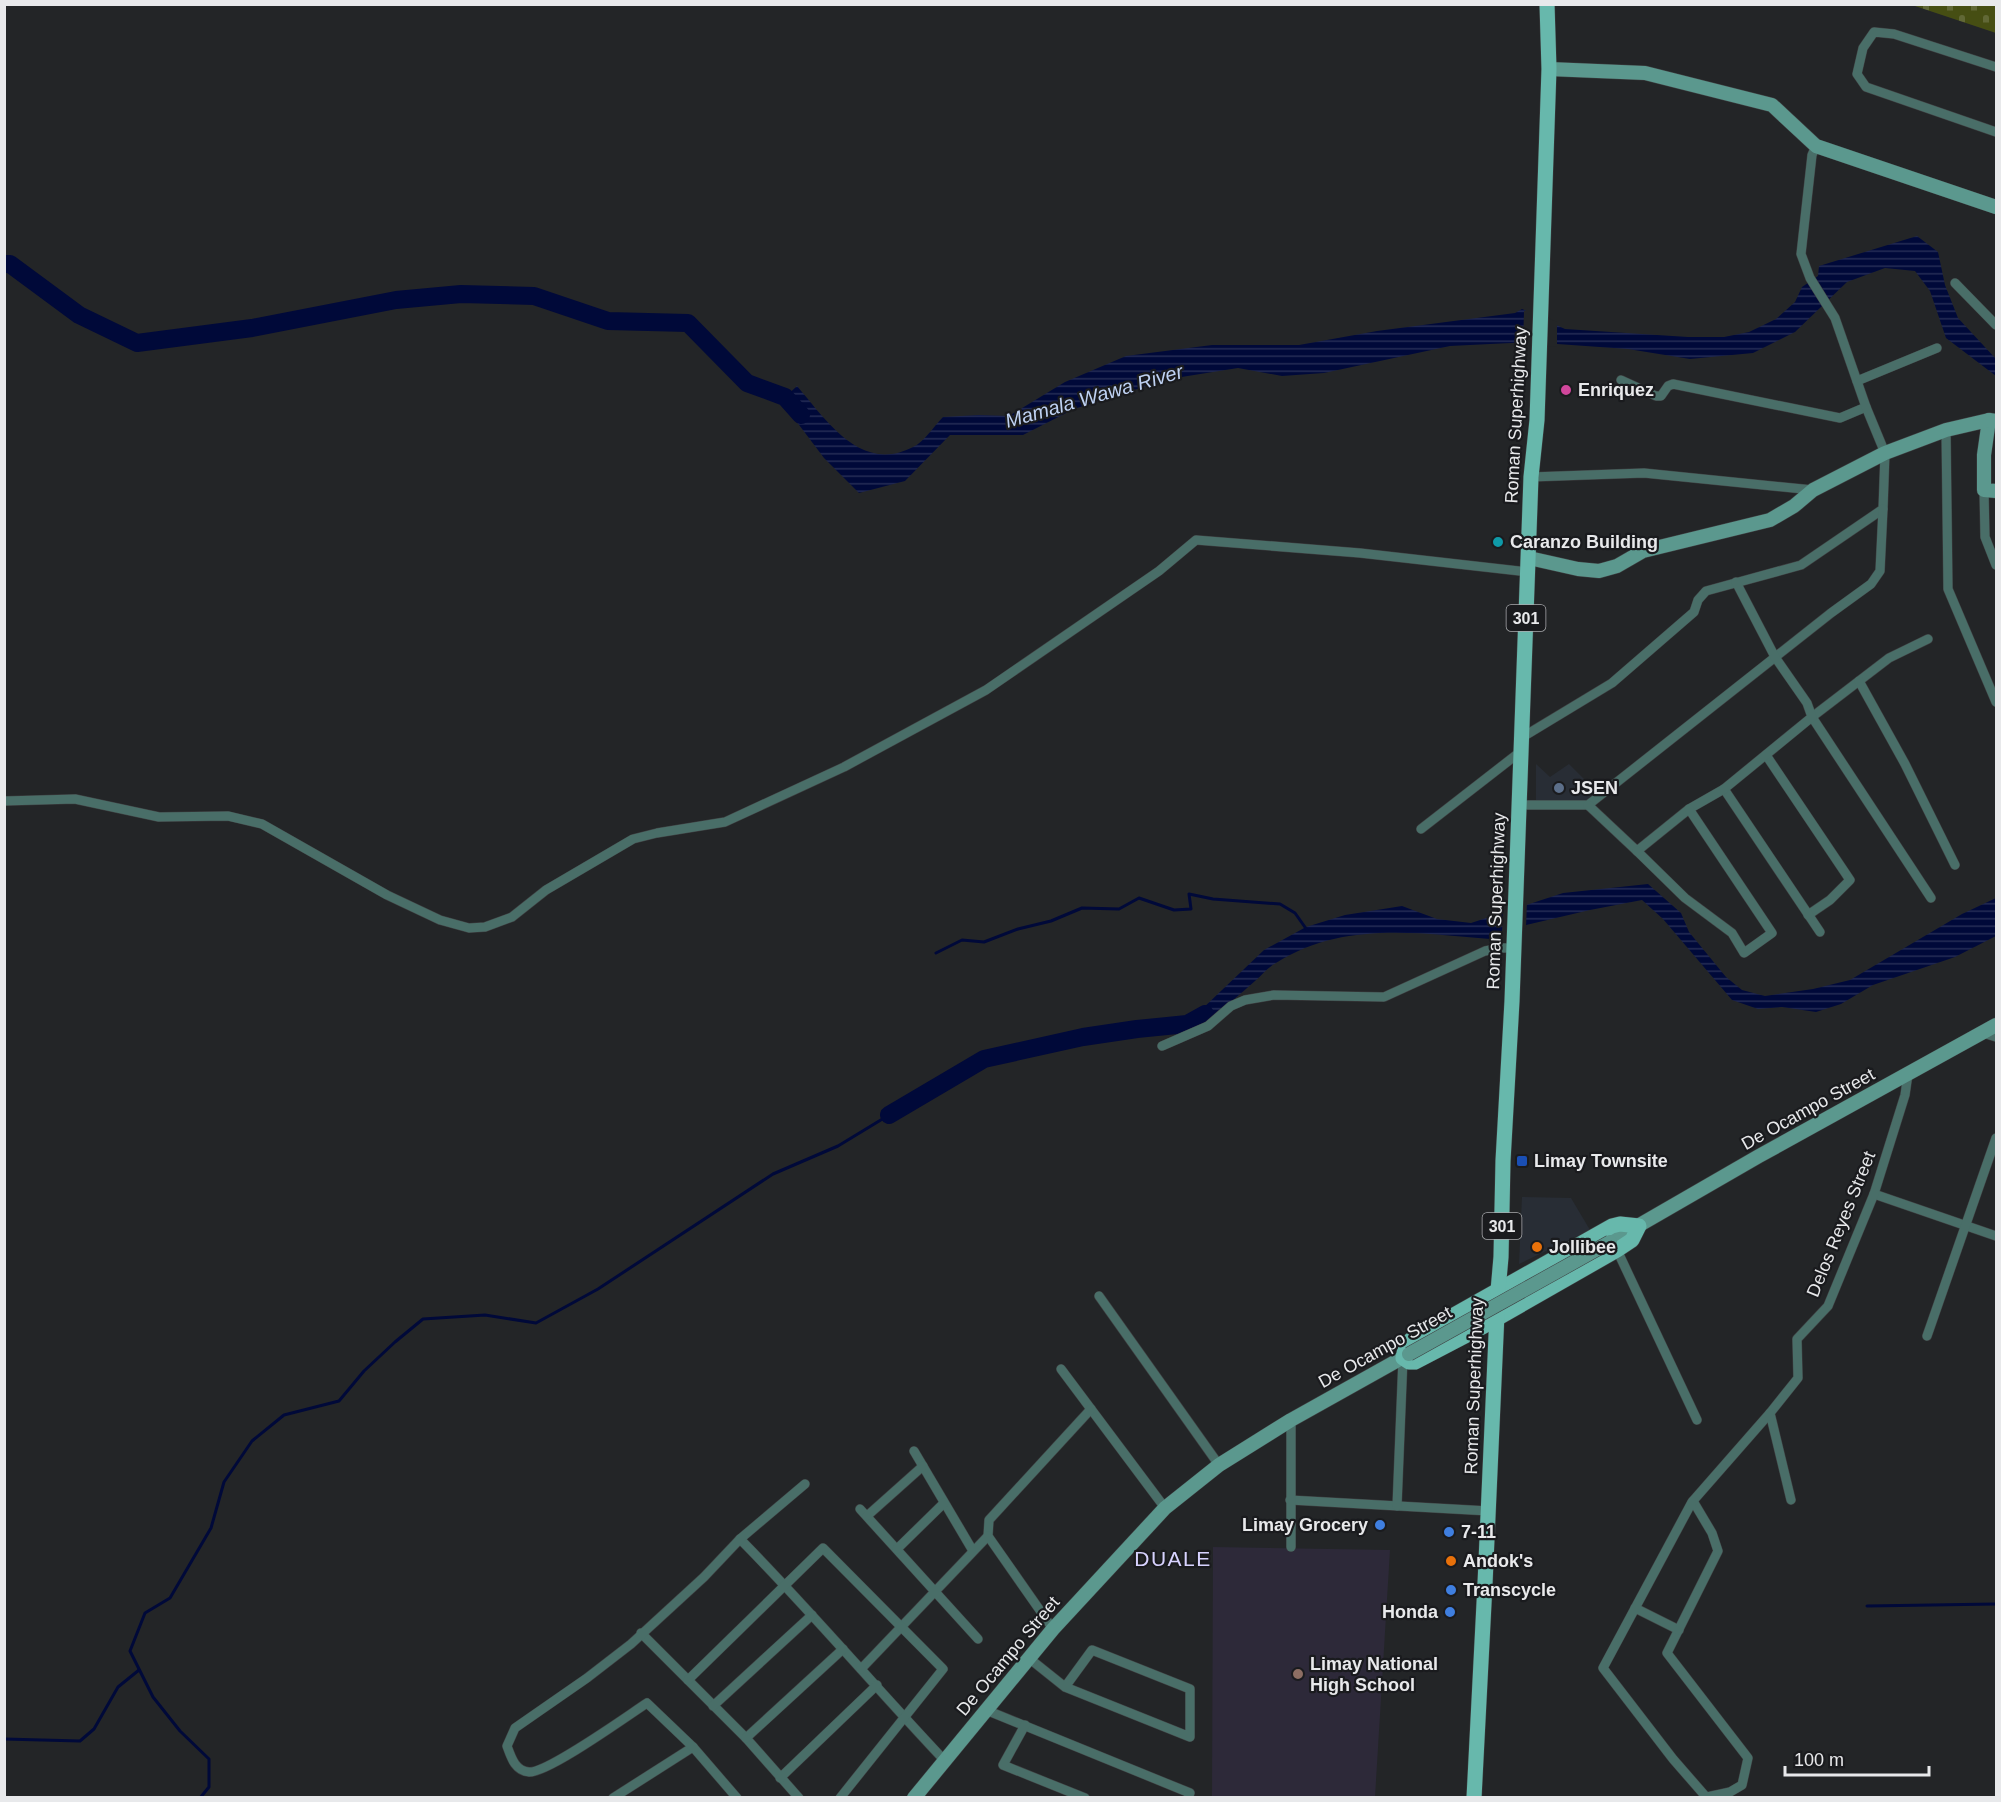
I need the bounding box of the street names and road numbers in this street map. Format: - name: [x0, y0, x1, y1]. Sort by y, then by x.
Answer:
- street label: Roman Superhighway: [1501, 326, 1531, 504]
- road number: 301: [1506, 605, 1546, 631]
- street label: Roman Superhighway: [1483, 812, 1509, 990]
- street label: De Ocampo Street: [1738, 1064, 1878, 1154]
- street label: Delos Reyes Street: [1803, 1148, 1879, 1300]
- road number: 301: [1482, 1213, 1522, 1239]
- street label: Roman Superhighway: [1461, 1297, 1487, 1475]
- street label: De Ocampo Street: [1315, 1302, 1455, 1392]
- street label: De Ocampo Street: [952, 1592, 1064, 1720]

